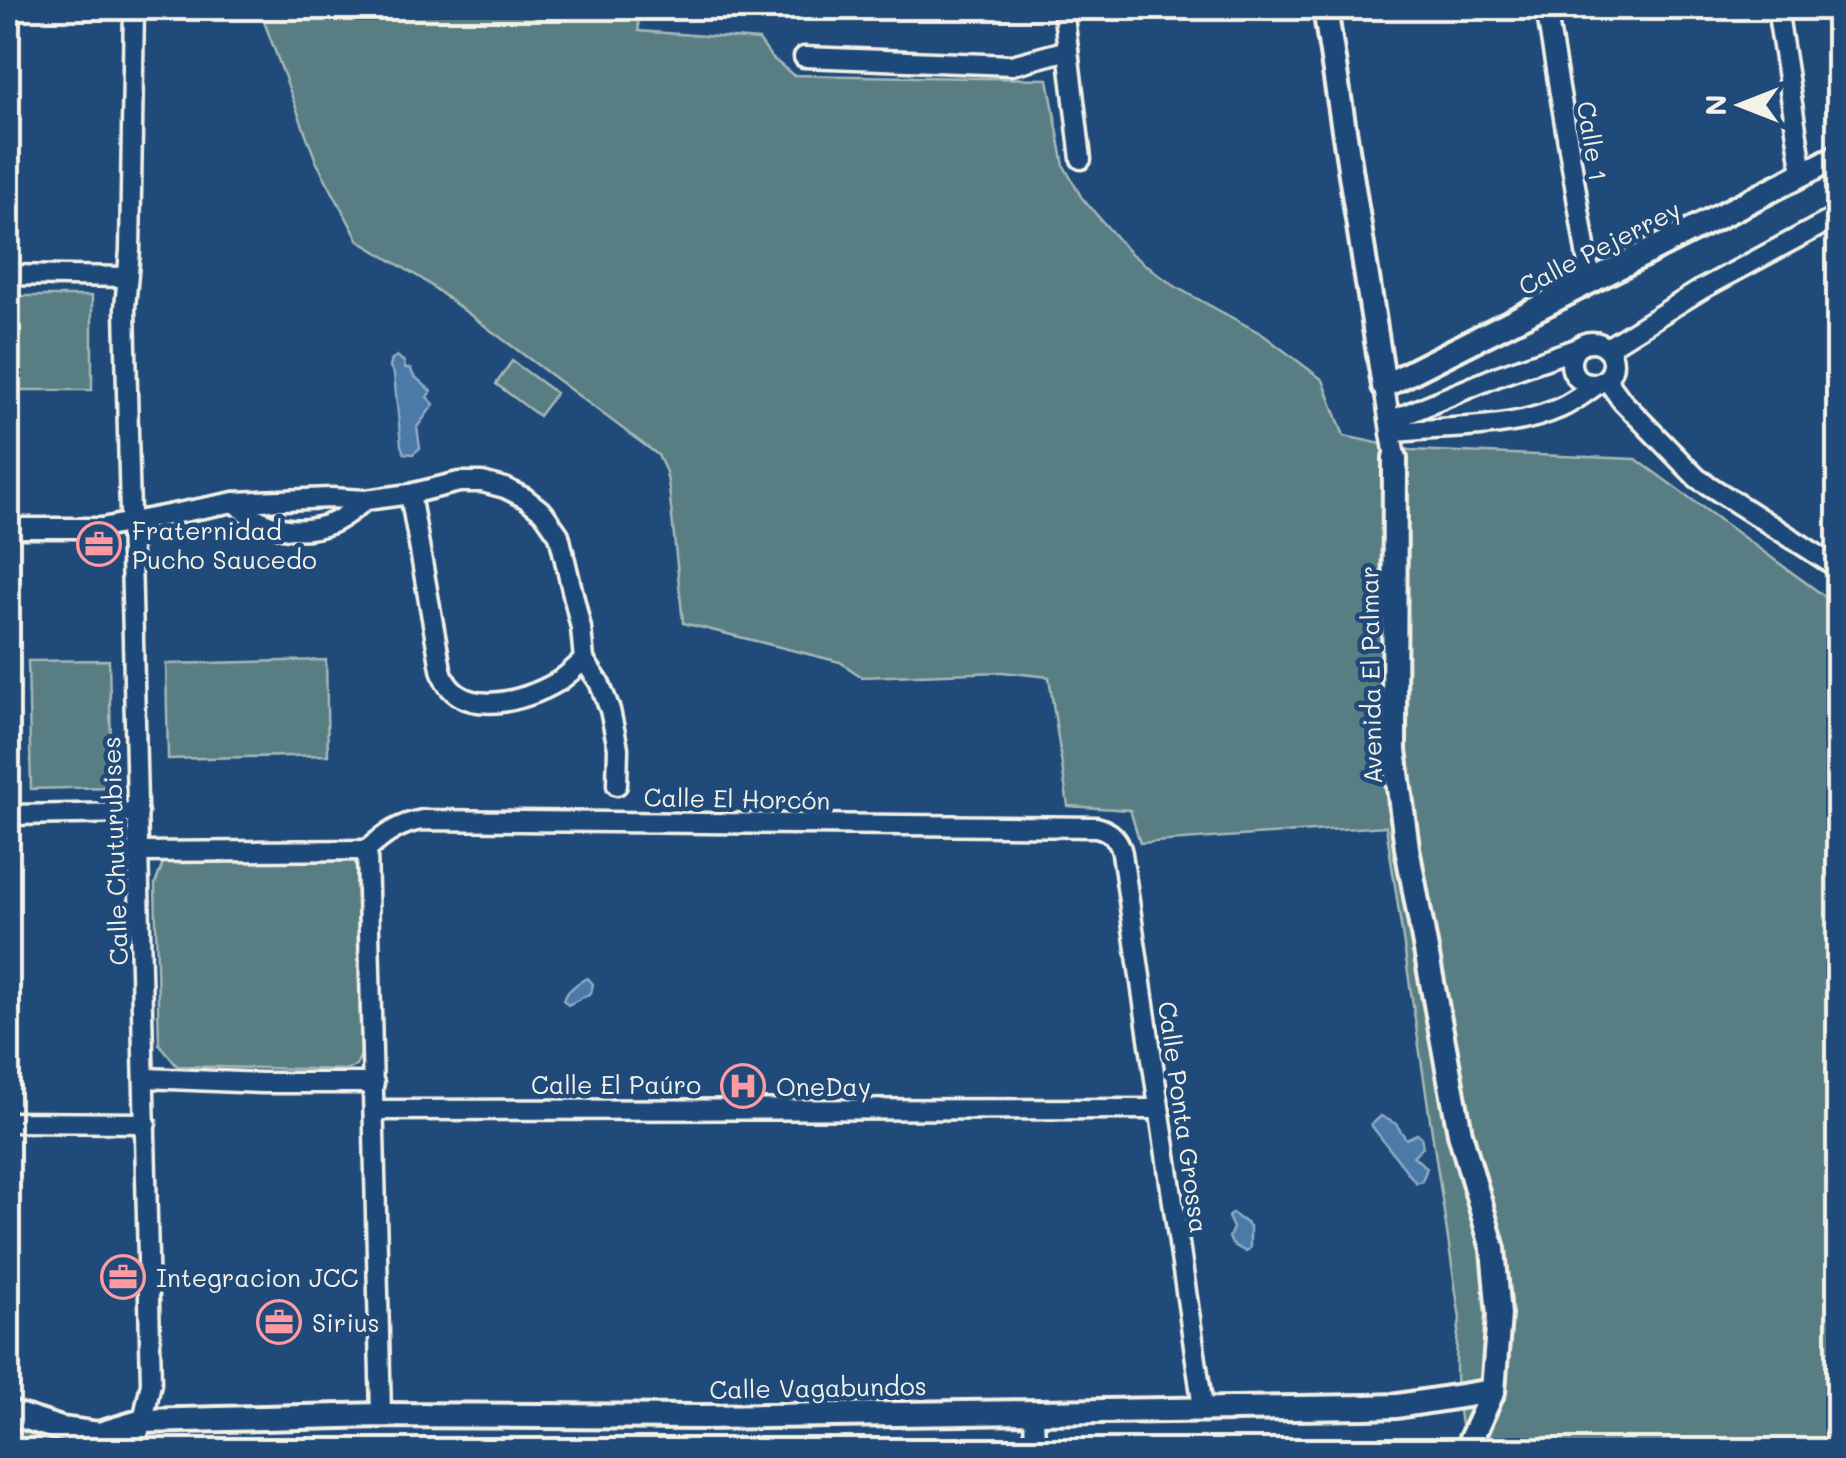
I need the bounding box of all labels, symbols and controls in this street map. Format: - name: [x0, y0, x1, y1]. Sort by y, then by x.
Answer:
- north arrow: [1691, 55, 1791, 155]
- text: N: [1697, 94, 1733, 116]
- street label: Calle 1: [1571, 99, 1615, 183]
- street label: Calle Pejerrey: [1513, 192, 1686, 302]
- place label: Fraternidad Pucho Saucedo: [132, 514, 317, 575]
- office icon: Fraternidad Pucho Saucedo: [76, 521, 122, 567]
- street label: Avenida El Palmar: [1352, 566, 1388, 784]
- street label: Calle Chuturubises: [94, 736, 134, 966]
- street label: Calle El Horcón: [643, 780, 831, 816]
- street label: Calle Ponta Grossa: [1152, 999, 1216, 1235]
- hospital icon: OneDay: [720, 1063, 766, 1109]
- street label: Calle El Paúro: [531, 1068, 701, 1100]
- place label: OneDay: [776, 1070, 871, 1103]
- office icon: Integracion JCC: [100, 1254, 146, 1300]
- place label: Integracion JCC: [156, 1261, 358, 1293]
- office icon: Sirius: [256, 1299, 302, 1345]
- place label: Sirius: [312, 1306, 380, 1338]
- street label: Calle Vagabundos: [709, 1369, 927, 1405]

